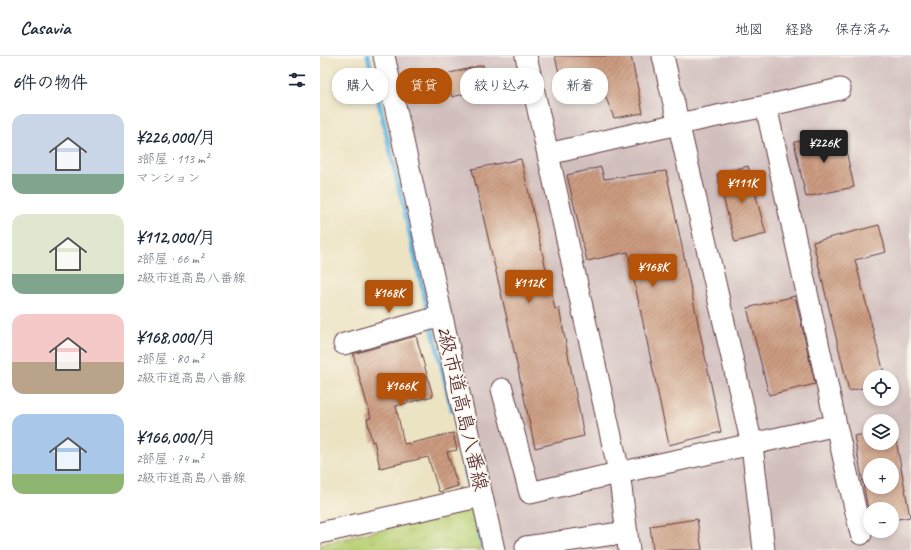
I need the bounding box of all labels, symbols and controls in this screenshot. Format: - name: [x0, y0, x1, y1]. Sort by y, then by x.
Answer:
- text: Casavia: [20, 16, 70, 40]
- text: 地図: [735, 21, 763, 38]
- text: 経路: [785, 21, 813, 38]
- text: 保存済み: [835, 21, 891, 38]
- chip: 購入: [332, 68, 388, 104]
- chip: 賃貸: [396, 68, 452, 104]
- chip: 絞り込み: [460, 68, 544, 104]
- chip: 新着: [552, 68, 608, 104]
- icon: filters: [286, 69, 308, 91]
- text: 6件の物件: [12, 72, 88, 93]
- text: ¥226,000/月: [136, 127, 216, 148]
- icon: home: [44, 130, 92, 178]
- pin: ¥226K: [796, 130, 852, 164]
- text: ¥226K: [809, 135, 839, 151]
- text: 3部屋 · 113 m²: [136, 151, 209, 167]
- text: マンション: [136, 170, 200, 186]
- pin: ¥111K: [714, 170, 770, 204]
- text: ¥111K: [727, 175, 757, 191]
- text: ¥112,000/月: [136, 227, 216, 248]
- icon: home: [44, 230, 92, 278]
- text: 2部屋 · 66 m²: [136, 251, 203, 267]
- pin: ¥168K: [625, 254, 681, 288]
- text: ¥168K: [638, 259, 668, 275]
- text: 2級市道高島八番線: [136, 270, 246, 286]
- pin: ¥112K: [501, 270, 557, 304]
- text: ¥112K: [514, 275, 544, 291]
- pin: ¥168K: [361, 280, 417, 314]
- text: ¥168K: [374, 285, 404, 301]
- street label: 2級市道高島八番線: [431, 323, 494, 493]
- text: ¥168,000/月: [136, 327, 216, 348]
- icon: home: [44, 330, 92, 378]
- text: 2部屋 · 80 m²: [136, 351, 203, 367]
- text: 2級市道高島八番線: [136, 370, 246, 386]
- map controls: [863, 370, 899, 538]
- button: locate: [863, 370, 899, 406]
- pin: ¥166K: [373, 373, 429, 407]
- text: ¥166K: [386, 378, 416, 394]
- button: layers: [863, 414, 899, 450]
- text: ¥166,000/月: [136, 427, 216, 448]
- icon: home: [44, 430, 92, 478]
- text: 2部屋 · 74 m²: [136, 451, 203, 467]
- button: +: [863, 458, 899, 494]
- text: 2級市道高島八番線: [136, 470, 246, 486]
- button: −: [863, 502, 899, 538]

